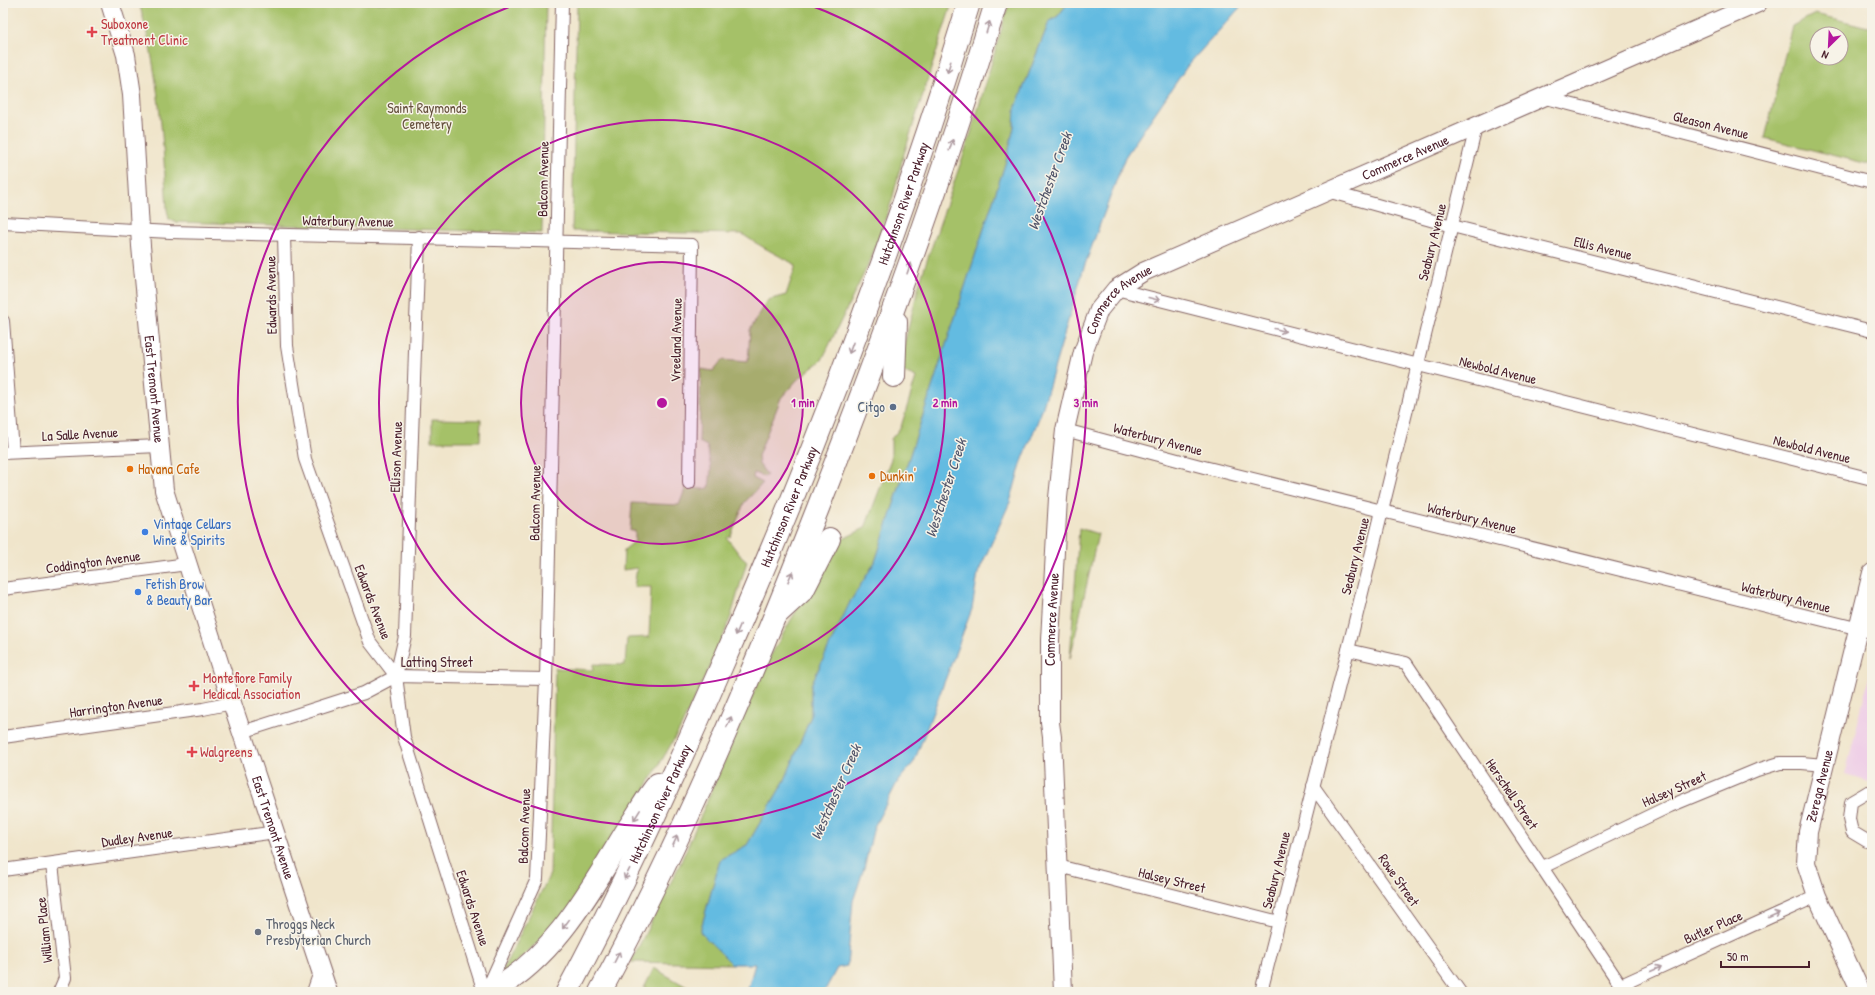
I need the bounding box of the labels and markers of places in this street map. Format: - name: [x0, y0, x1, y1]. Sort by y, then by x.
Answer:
- place label: Suboxone Treatment Clinic: [101, 14, 188, 49]
- marker: Suboxone Treatment Clinic: [86, 26, 98, 38]
- centre of rings: [655, 396, 669, 410]
- place label: Citgo: [858, 397, 885, 417]
- marker: Citgo: [888, 402, 898, 412]
- place label: Havana Cafe: [138, 459, 200, 478]
- marker: Havana Cafe: [125, 464, 135, 474]
- place label: Dunkin': [880, 466, 916, 485]
- marker: Dunkin': [867, 471, 877, 481]
- place label: Vintage Cellars Wine & Spirits: [153, 514, 231, 550]
- marker: Vintage Cellars Wine & Spirits: [140, 527, 150, 537]
- place label: Fetish Brow & Beauty Bar: [145, 574, 213, 610]
- marker: Fetish Brow & Beauty Bar: [133, 587, 143, 597]
- place label: Montefiore Family Medical Association: [203, 668, 301, 703]
- marker: Montefiore Family Medical Association: [188, 680, 200, 692]
- place label: Walgreens: [200, 742, 252, 762]
- marker: Walgreens: [187, 747, 197, 757]
- place label: Throggs Neck Presbyterian Church: [266, 914, 371, 950]
- marker: Throggs Neck Presbyterian Church: [253, 927, 263, 937]

